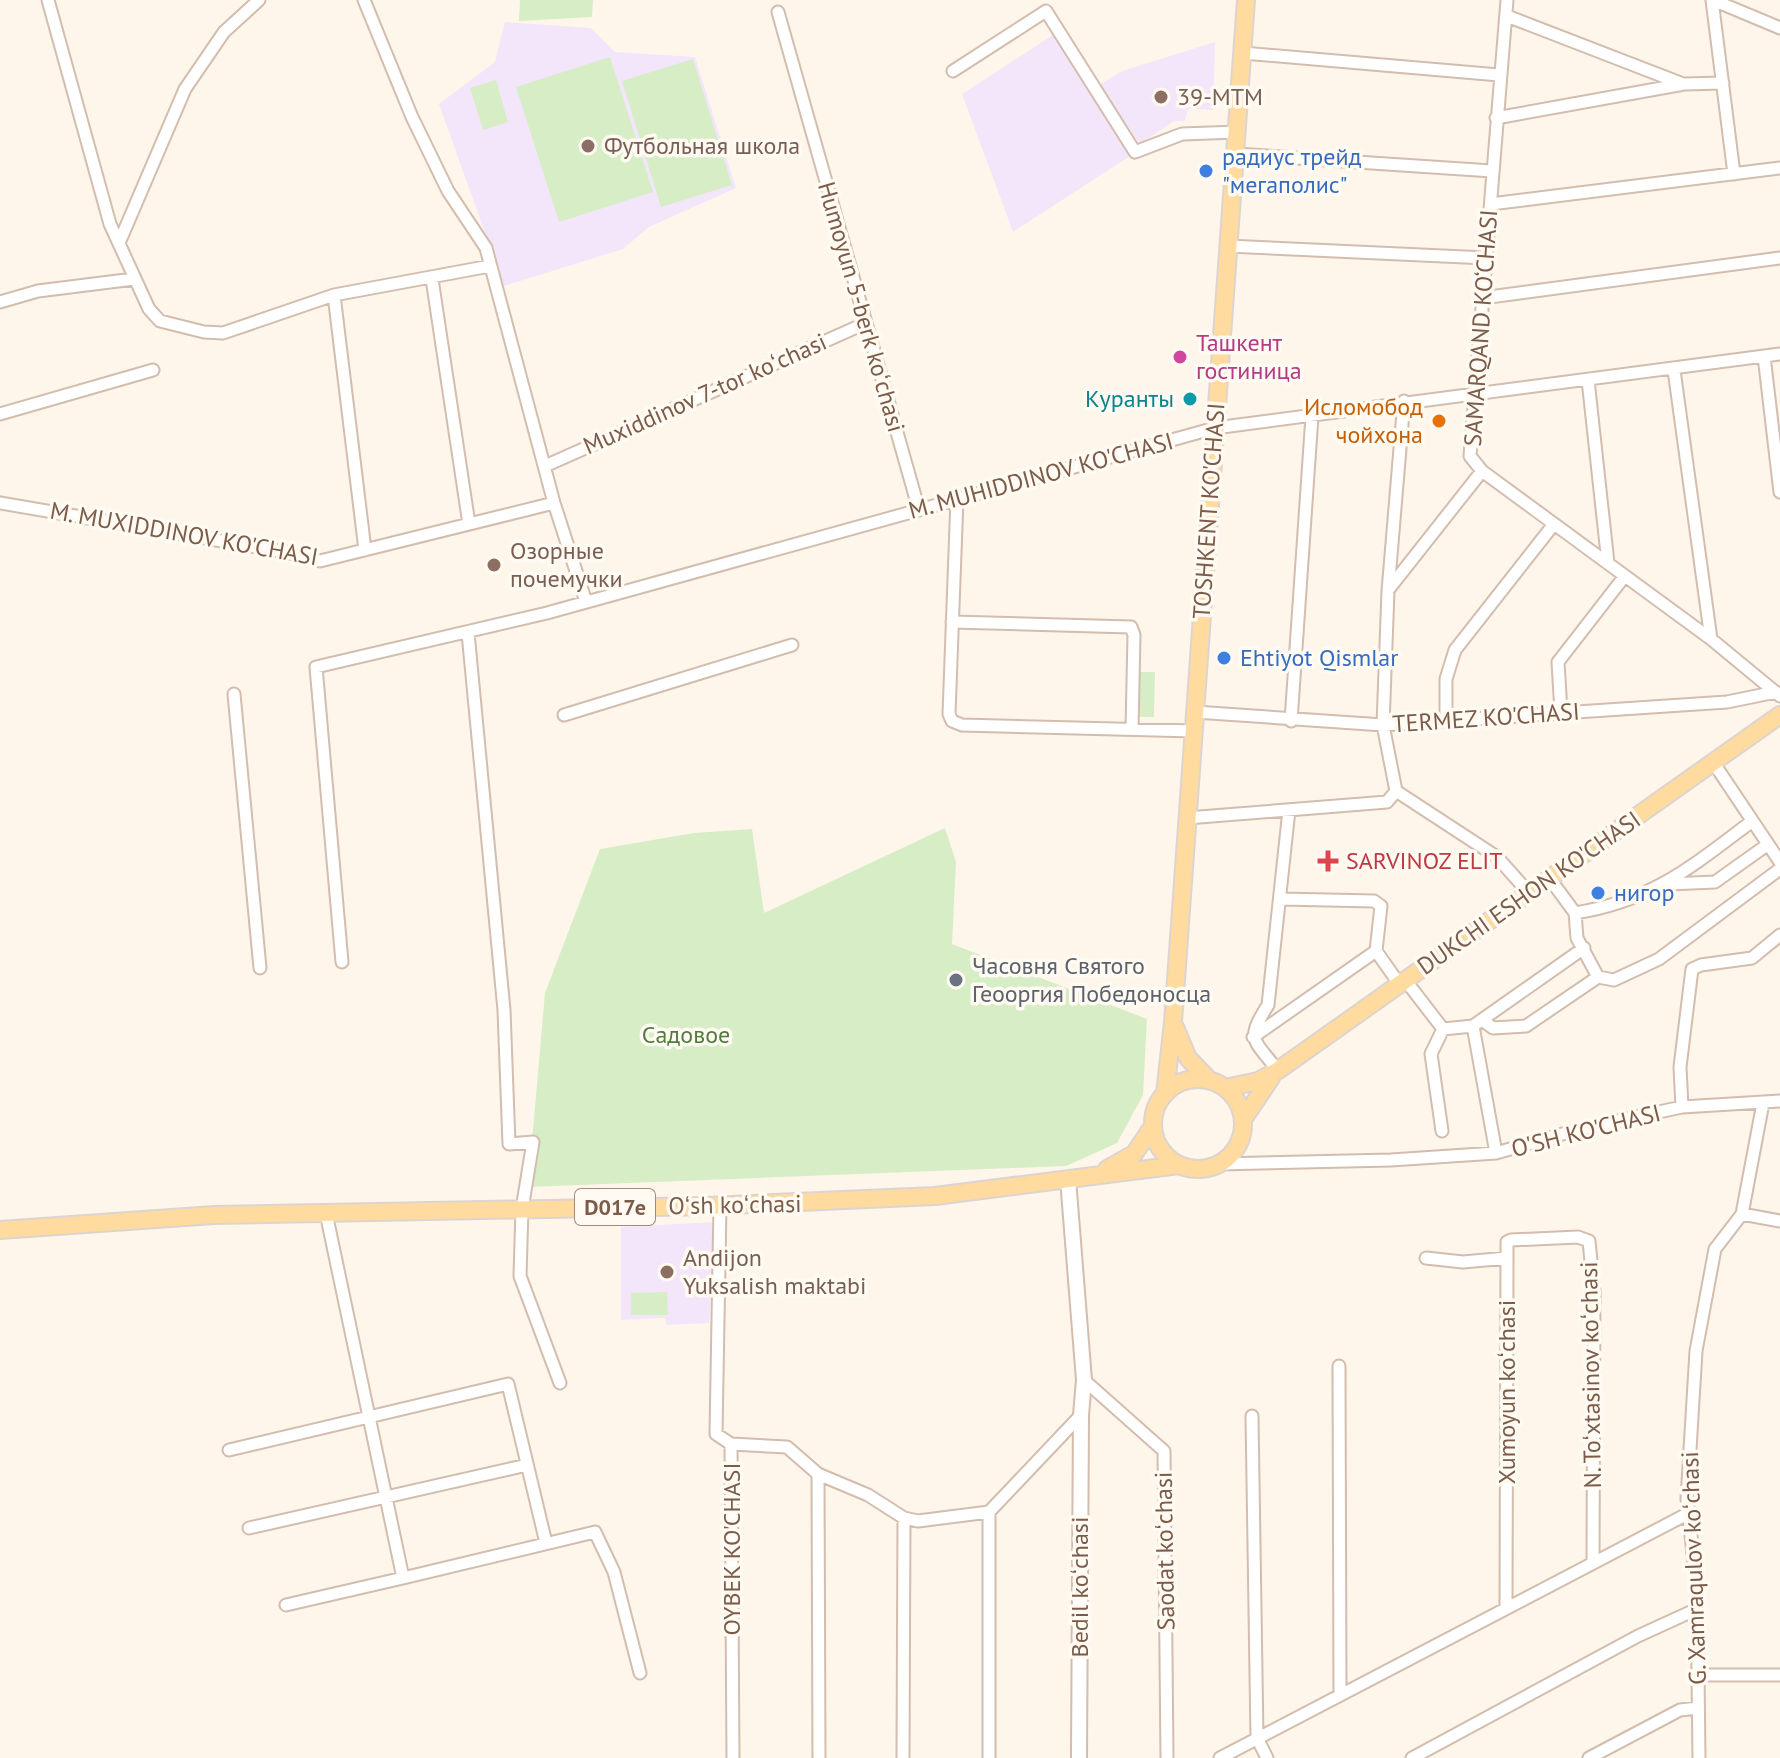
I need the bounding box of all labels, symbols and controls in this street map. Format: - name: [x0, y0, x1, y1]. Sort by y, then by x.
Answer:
- place label: 39-MTM: [1177, 81, 1263, 112]
- marker: 39-MTM: [1152, 88, 1170, 106]
- place label: Футбольная школа: [604, 130, 800, 161]
- marker: Футбольная школа: [579, 137, 597, 155]
- place label: радиус трейд "мегаполис": [1222, 141, 1362, 200]
- marker: радиус трейд "мегаполис": [1197, 162, 1215, 180]
- street label: Humoyun 5-berk koʻchasi: [811, 178, 912, 436]
- street label: SAMARQAND KO‘CHASI: [1457, 208, 1504, 447]
- street label: Muxiddinov 7-tor koʻchasi: [578, 326, 831, 461]
- place label: Ташкент гостиница: [1196, 327, 1302, 386]
- marker: Ташкент гостиница: [1171, 348, 1189, 366]
- place label: Куранты: [1085, 383, 1174, 414]
- marker: Куранты: [1181, 390, 1199, 408]
- place label: Исломобод чойхона: [1304, 391, 1423, 450]
- street label: TOSHKENT KO'CHASI: [1185, 402, 1232, 620]
- marker: Исломобод чойхона: [1430, 412, 1448, 430]
- street label: M. MUHIDDINOV KO'CHASI: [905, 425, 1177, 526]
- street label: M. MUXIDDINOV KO'CHASI: [48, 495, 320, 572]
- place label: Озорные почемучки: [510, 535, 623, 594]
- marker: Озорные почемучки: [485, 556, 503, 574]
- place label: Ehtiyot Qismlar: [1240, 642, 1398, 673]
- marker: Ehtiyot Qismlar: [1215, 649, 1233, 667]
- street label: TERMEZ KO'CHASI: [1391, 695, 1581, 740]
- street label: DUKCHI ESHON KO'CHASI: [1411, 804, 1646, 981]
- place label: SARVINOZ ELIT: [1346, 845, 1503, 876]
- marker: SARVINOZ ELIT: [1317, 850, 1339, 872]
- place label: нигор: [1614, 877, 1674, 908]
- marker: нигор: [1589, 884, 1607, 902]
- place label: Часовня Святого Геооргия Победоносца: [972, 950, 1211, 1009]
- marker: Часовня Святого Геооргия Победоносца: [947, 971, 965, 989]
- park label: Садовое: [642, 1019, 730, 1050]
- street label: O'SH KO'CHASI: [1508, 1097, 1664, 1164]
- street label: Oʻsh koʻchasi: [668, 1188, 802, 1221]
- road number: D017e: [575, 1189, 655, 1225]
- place label: Andijon Yuksalish maktabi: [683, 1242, 867, 1301]
- street label: N. Toʻxtasinov koʻchasi: [1573, 1261, 1608, 1489]
- marker: Andijon Yuksalish maktabi: [658, 1263, 676, 1281]
- street label: Xumoyun koʻchasi: [1491, 1300, 1522, 1484]
- street label: G. Xamraqulov koʻchasi: [1674, 1451, 1713, 1685]
- street label: OYBEK KO'CHASI: [716, 1463, 747, 1635]
- street label: Saodat koʻchasi: [1148, 1471, 1181, 1631]
- street label: Bedil koʻchasi: [1064, 1517, 1095, 1657]

